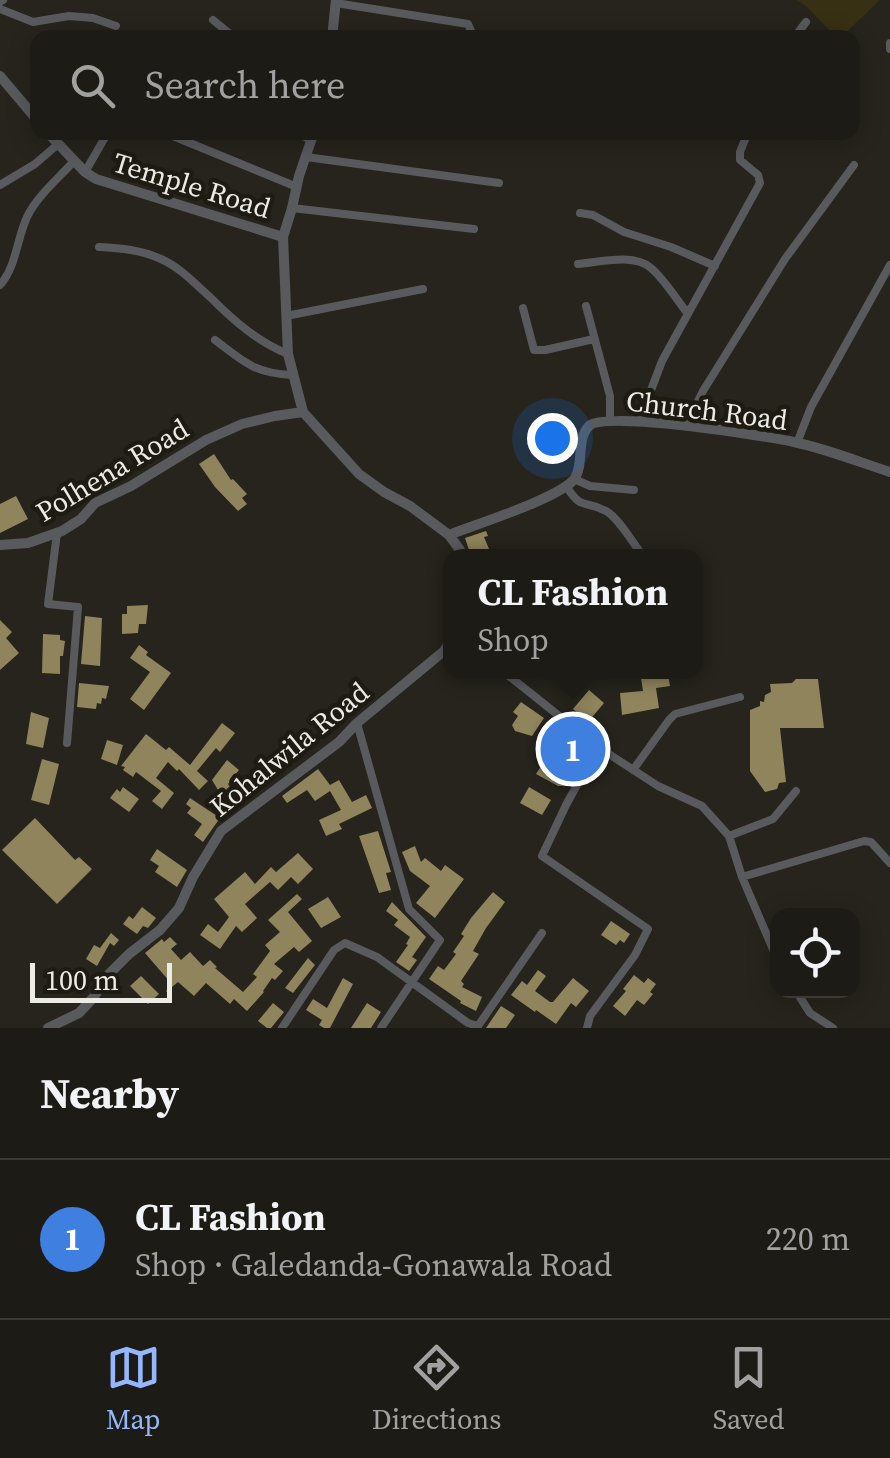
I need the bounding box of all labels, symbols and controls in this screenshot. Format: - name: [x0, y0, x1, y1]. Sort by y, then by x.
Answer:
- search box: [30, 30, 860, 140]
- icon: search: [65, 58, 120, 113]
- text: Search here: [145, 59, 345, 111]
- street label: Temple Road: [109, 143, 275, 227]
- street label: Church Road: [624, 381, 790, 439]
- street label: Polhena Road: [29, 409, 195, 530]
- your location: [527, 413, 578, 464]
- popup: [443, 549, 703, 679]
- text: CL Fashion: [478, 566, 668, 618]
- text: Shop: [478, 618, 549, 662]
- street label: Kohalwila Road: [202, 673, 377, 825]
- pin: 1: [540, 712, 606, 786]
- map controls: [770, 908, 860, 998]
- button: locate: [770, 908, 860, 998]
- scale bar: [30, 958, 172, 1003]
- text: 100 m: [45, 961, 119, 999]
- text: Nearby: [40, 1064, 179, 1122]
- text: CL Fashion: [135, 1191, 326, 1243]
- text: 1: [64, 1217, 81, 1261]
- text: 220 m: [766, 1217, 850, 1261]
- text: Shop · Galedanda-Gonawala Road: [135, 1243, 612, 1287]
- tab: Map: [106, 1340, 161, 1438]
- tab: Directions: [372, 1340, 501, 1438]
- tab: Saved: [713, 1340, 784, 1438]

